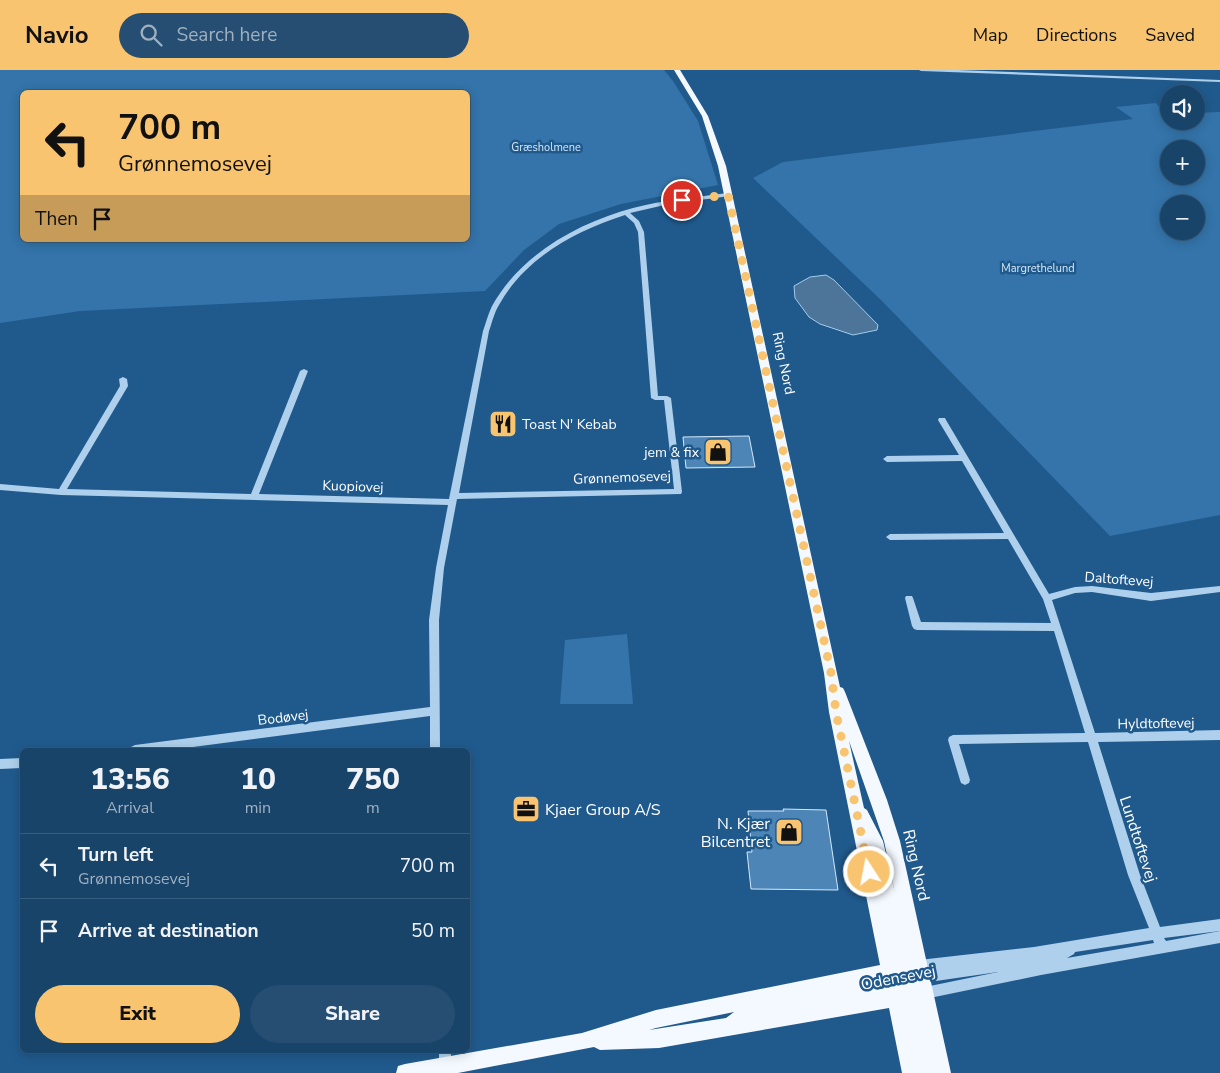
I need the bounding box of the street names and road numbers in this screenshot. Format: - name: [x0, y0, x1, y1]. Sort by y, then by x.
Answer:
- street label: Ring Nord: [768, 330, 799, 396]
- street label: Grønnemosevej: [573, 466, 671, 489]
- street label: Kuopiovej: [322, 476, 384, 497]
- street label: Daltoftevej: [1084, 568, 1154, 591]
- street label: Bodøvej: [257, 705, 310, 730]
- street label: Hyldtoftevej: [1117, 713, 1195, 734]
- street label: Lundtoftevej: [1114, 793, 1162, 885]
- street label: Ring Nord: [897, 827, 935, 903]
- street label: Odensevej: [859, 960, 937, 996]

